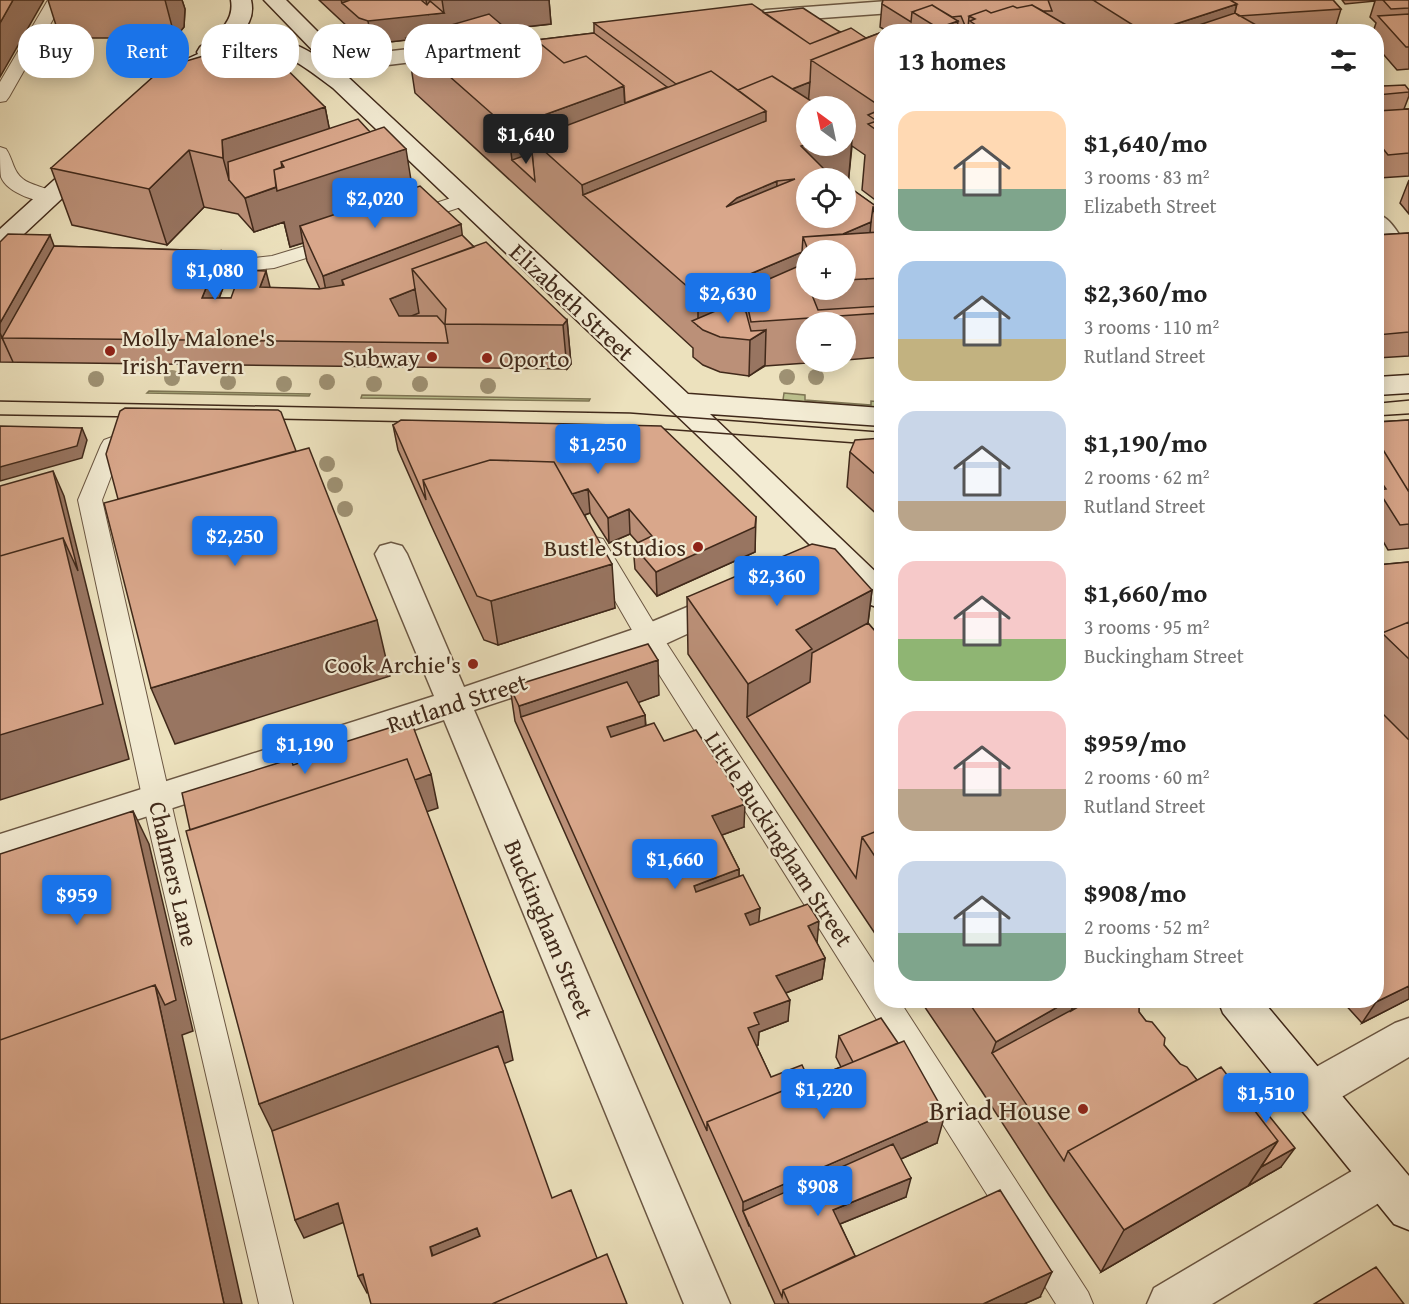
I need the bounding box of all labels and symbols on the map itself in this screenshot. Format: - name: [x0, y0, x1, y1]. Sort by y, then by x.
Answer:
- north arrow: [796, 96, 856, 156]
- pin: $1,640: [477, 114, 575, 165]
- pin: $2,020: [326, 178, 424, 229]
- street label: Elizabeth Street: [502, 235, 642, 369]
- pin: $1,080: [166, 250, 264, 301]
- pin: $2,630: [679, 273, 777, 324]
- place label: Molly Malone's Irish Tavern: [122, 320, 275, 383]
- place label: Subway: [343, 340, 420, 375]
- place label: Oporto: [499, 341, 569, 376]
- marker: Molly Malone's Irish Tavern: [103, 344, 117, 358]
- marker: Subway: [425, 350, 439, 364]
- marker: Oporto: [480, 351, 494, 365]
- pin: $1,250: [549, 424, 647, 475]
- pin: $2,250: [186, 516, 284, 567]
- place label: Bustle Studios: [544, 530, 686, 565]
- marker: Bustle Studios: [691, 540, 705, 554]
- pin: $2,360: [728, 556, 826, 607]
- place label: Cook Archie's: [324, 647, 461, 682]
- marker: Cook Archie's: [466, 657, 480, 671]
- street label: Rutland Street: [382, 664, 532, 742]
- pin: $1,190: [256, 724, 354, 775]
- street label: Little Buckingham Street: [696, 725, 862, 954]
- street label: Chalmers Lane: [140, 798, 208, 950]
- street label: Buckingham Street: [495, 834, 603, 1025]
- pin: $1,660: [626, 839, 724, 890]
- pin: $959: [41, 875, 113, 926]
- pin: $1,220: [775, 1069, 873, 1120]
- pin: $1,510: [1217, 1073, 1315, 1124]
- place label: Briad House: [929, 1089, 1071, 1130]
- marker: Briad House: [1076, 1102, 1090, 1116]
- pin: $908: [782, 1166, 854, 1217]

